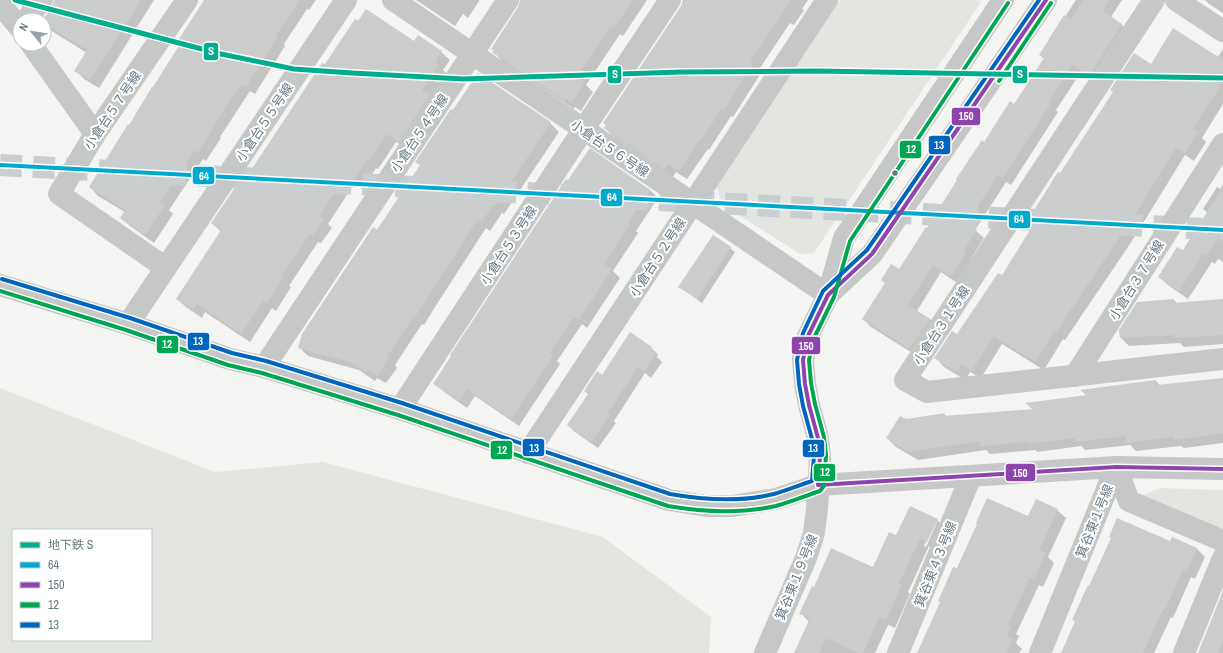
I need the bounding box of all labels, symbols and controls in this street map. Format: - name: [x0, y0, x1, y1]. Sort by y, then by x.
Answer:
- north arrow: [12, 12, 52, 52]
- text: N: [16, 21, 31, 33]
- line badge: S: [203, 42, 219, 61]
- text: S: [208, 44, 214, 58]
- line badge: S: [607, 65, 622, 84]
- line badge: S: [1012, 65, 1028, 84]
- text: S: [612, 67, 618, 81]
- text: S: [1017, 67, 1023, 81]
- street label: 小倉台５７号線: [80, 68, 145, 153]
- street label: 小倉台５５号線: [232, 80, 297, 165]
- street label: 小倉台５４号線: [387, 91, 452, 176]
- line badge: 150: [951, 107, 981, 126]
- text: 150: [958, 109, 974, 123]
- street label: 小倉台５６号線: [567, 116, 652, 181]
- line badge: 13: [928, 135, 951, 155]
- text: 13: [934, 138, 944, 152]
- line badge: 12: [899, 140, 922, 159]
- text: 12: [906, 142, 916, 156]
- line badge: 64: [192, 166, 215, 185]
- unlabelled marker: [890, 168, 900, 178]
- text: 64: [199, 169, 209, 183]
- line badge: 64: [600, 188, 623, 207]
- text: 64: [607, 190, 617, 204]
- street label: 小倉台５３号線: [477, 202, 540, 288]
- line badge: 64: [1008, 210, 1031, 229]
- text: 64: [1014, 212, 1024, 226]
- street label: 小倉台５２号線: [626, 214, 689, 300]
- street label: 小倉台３７号線: [1105, 237, 1168, 323]
- street label: 小倉台３１号線: [910, 282, 973, 368]
- line badge: 13: [187, 332, 210, 351]
- text: 13: [193, 334, 203, 348]
- line badge: 12: [156, 335, 179, 354]
- line badge: 150: [791, 336, 821, 355]
- text: 12: [162, 337, 172, 351]
- text: 150: [798, 339, 814, 353]
- line badge: 13: [522, 438, 545, 457]
- line badge: 13: [802, 439, 825, 458]
- line badge: 12: [490, 440, 513, 460]
- text: 13: [529, 441, 539, 455]
- text: 13: [808, 441, 818, 455]
- text: 12: [497, 443, 507, 457]
- line badge: 12: [813, 463, 836, 482]
- line badge: 150: [1005, 463, 1036, 482]
- text: 12: [820, 465, 830, 479]
- text: 150: [1012, 466, 1028, 480]
- street label: 箕谷東１号線: [1072, 482, 1117, 561]
- street label: 箕谷東４３号線: [911, 519, 960, 610]
- legend: [12, 529, 152, 641]
- street label: 箕谷東１９号線: [772, 532, 821, 623]
- text: 地下鉄 S: [48, 537, 94, 553]
- text: 64: [48, 557, 59, 573]
- text: 150: [48, 577, 64, 593]
- text: 12: [48, 597, 59, 613]
- text: 13: [48, 617, 59, 633]

